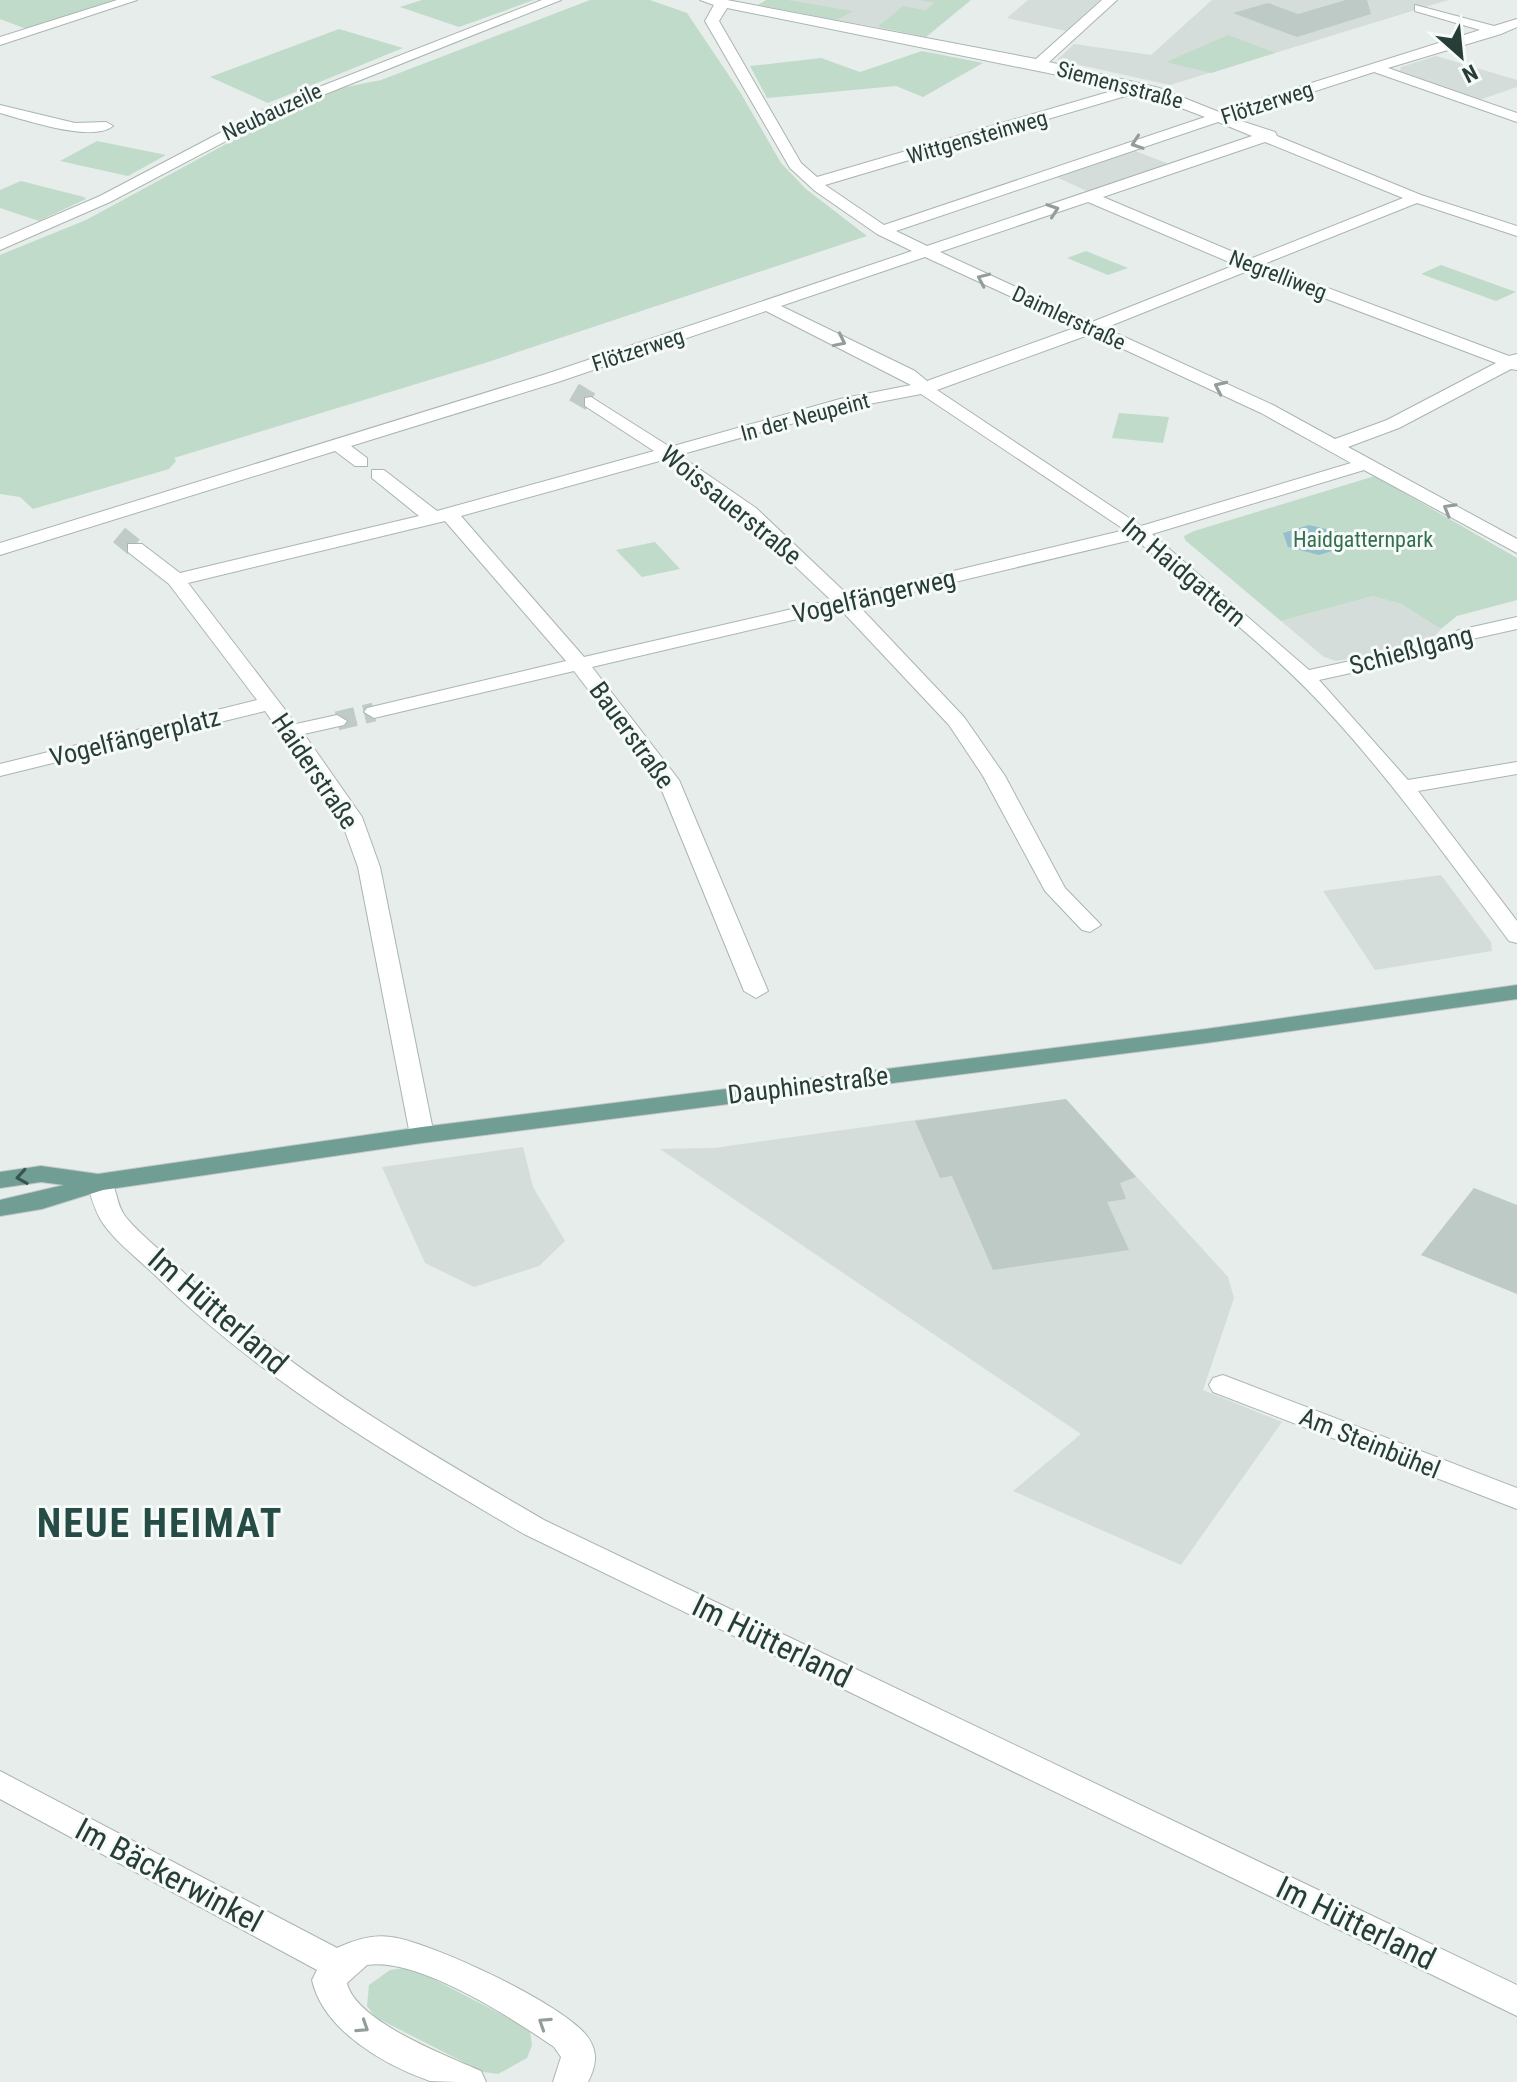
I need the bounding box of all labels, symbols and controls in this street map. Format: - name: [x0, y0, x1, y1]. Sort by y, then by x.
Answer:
- north arrow: [1421, 16, 1501, 96]
- street label: Siemensstraße: [1054, 56, 1186, 114]
- text: N: [1458, 59, 1482, 88]
- street label: Flötzerweg: [1218, 76, 1316, 130]
- street label: Neubauzeile: [218, 78, 326, 146]
- street label: Wittgensteinweg: [904, 105, 1050, 169]
- one-way arrow: [1131, 134, 1145, 150]
- one-way arrow: [1045, 204, 1059, 220]
- street label: Negrelliweg: [1226, 245, 1330, 305]
- one-way arrow: [977, 273, 991, 289]
- street label: Daimlerstraße: [1008, 281, 1130, 355]
- street label: Flötzerweg: [589, 323, 687, 377]
- one-way arrow: [831, 332, 846, 347]
- one-way arrow: [1213, 381, 1228, 397]
- street label: In der Neupeint: [738, 388, 872, 446]
- street label: Woissauerstraße: [655, 439, 807, 571]
- one-way arrow: [1443, 503, 1457, 518]
- street label: Im Haidgattern: [1116, 511, 1252, 633]
- park label: Haidgatternpark: [1293, 527, 1433, 552]
- street label: Vogelfängerweg: [790, 563, 958, 629]
- street label: Schießlgang: [1346, 619, 1476, 681]
- street label: Bauerstraße: [583, 676, 681, 794]
- street label: Vogelfängerplatz: [47, 701, 223, 773]
- street label: Haiderstraße: [265, 708, 365, 834]
- street label: Dauphinestraße: [726, 1060, 890, 1110]
- one-way arrow: [15, 1168, 29, 1185]
- street label: Im Hütterland: [140, 1240, 296, 1382]
- street label: Am Steinbühel: [1296, 1401, 1444, 1485]
- district label: NEUE HEIMAT: [37, 1500, 283, 1547]
- street label: Im Hütterland: [686, 1586, 858, 1696]
- street label: Im Bäckerwinkel: [69, 1810, 269, 1940]
- street label: Im Hütterland: [1270, 1868, 1442, 1978]
- one-way arrow: [538, 2017, 553, 2032]
- one-way arrow: [354, 2018, 369, 2033]

